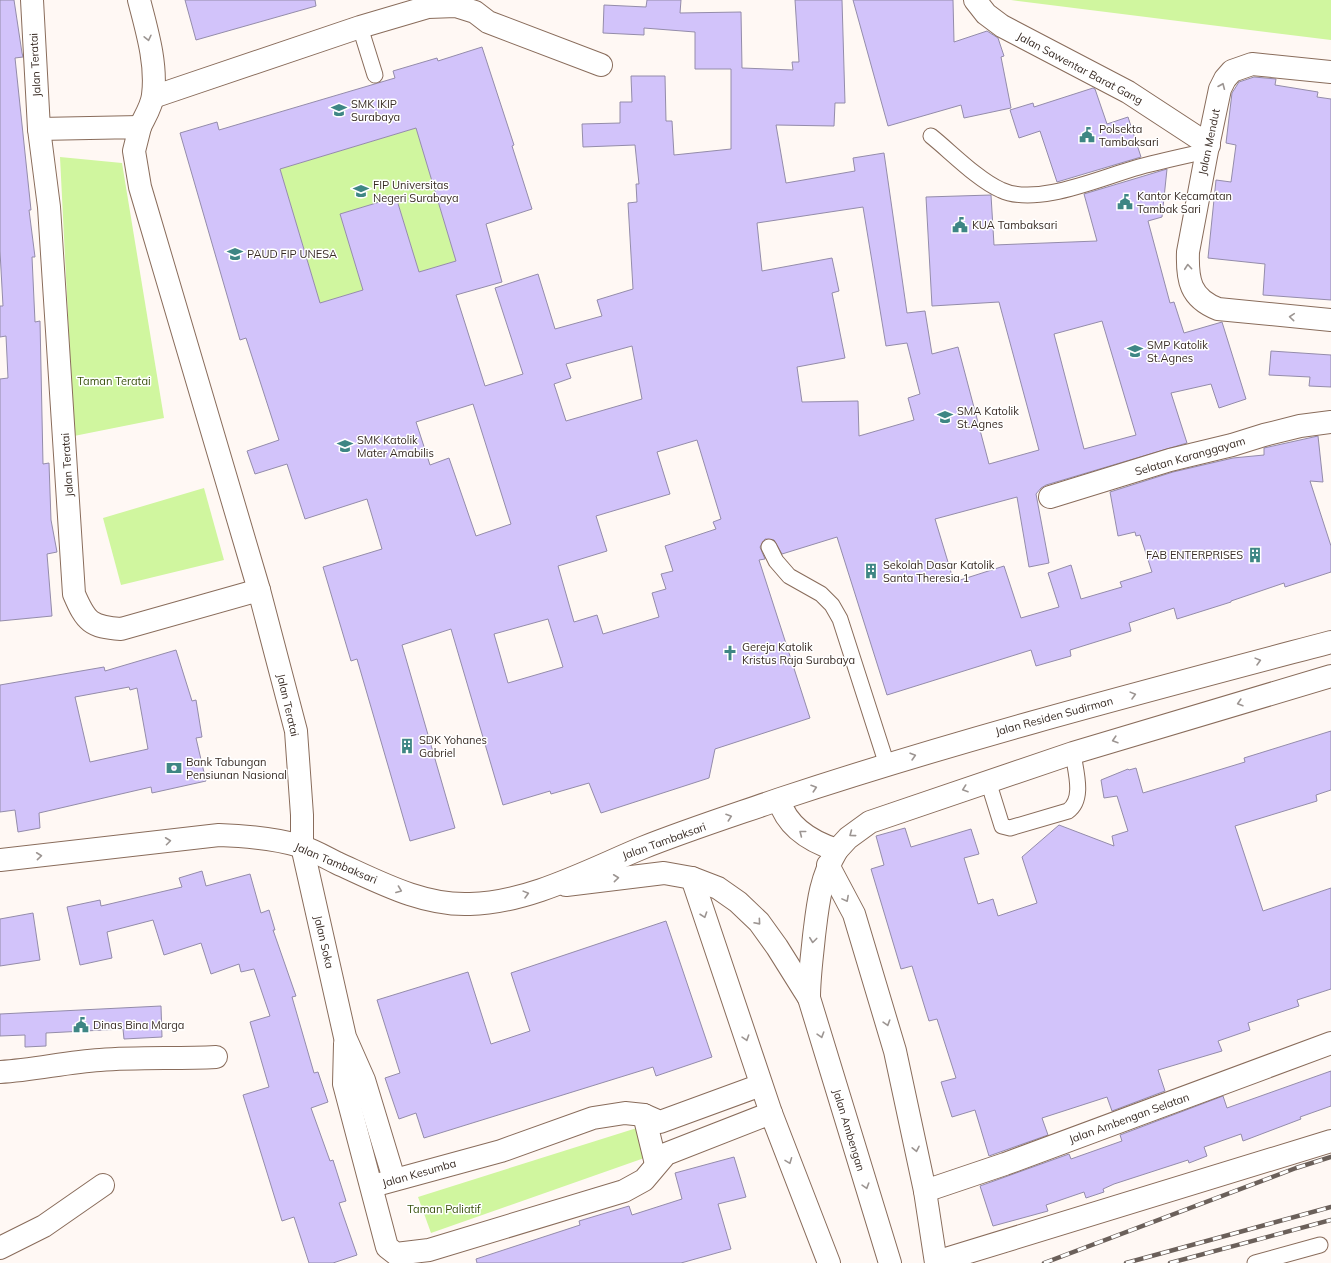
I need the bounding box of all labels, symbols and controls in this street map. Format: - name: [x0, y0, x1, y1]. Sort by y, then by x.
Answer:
- street label: Jalan Sawentar Barat Gang: [1015, 29, 1145, 107]
- street label: Jalan Teratai: [26, 33, 44, 97]
- one-way arrow: [144, 35, 152, 41]
- one-way arrow: [1217, 82, 1225, 90]
- place label: SMK IKIP Surabaya: [351, 97, 400, 124]
- school or university icon: SMK IKIP Surabaya: [330, 101, 348, 119]
- street label: Jalan Mendut: [1195, 107, 1223, 176]
- place label: Polsekta Tambaksari: [1099, 122, 1159, 149]
- public building icon: Polsekta Tambaksari: [1078, 126, 1096, 144]
- place label: FIP Universitas Negeri Surabaya: [373, 178, 459, 205]
- school or university icon: FIP Universitas Negeri Surabaya: [352, 182, 370, 200]
- place label: Kantor Kecamatan Tambak Sari: [1137, 189, 1232, 216]
- public building icon: Kantor Kecamatan Tambak Sari: [1116, 193, 1134, 211]
- public building icon: KUA Tambaksari: [951, 216, 969, 234]
- place label: KUA Tambaksari: [972, 218, 1057, 232]
- school or university icon: PAUD FIP UNESA: [226, 245, 244, 263]
- place label: PAUD FIP UNESA: [247, 247, 337, 261]
- one-way arrow: [1184, 264, 1193, 270]
- one-way arrow: [1289, 312, 1295, 321]
- place label: SMP Katolik St.Agnes: [1147, 338, 1208, 365]
- school or university icon: SMP Katolik St.Agnes: [1126, 342, 1144, 360]
- park label: Taman Teratai: [77, 374, 151, 388]
- place label: SMA Katolik St.Agnes: [957, 404, 1019, 431]
- school or university icon: SMA Katolik St.Agnes: [936, 408, 954, 426]
- street label: Jalan Teratai: [58, 433, 76, 497]
- place label: SMK Katolik Mater Amabilis: [357, 433, 434, 460]
- street label: Selatan Karanggayam: [1133, 434, 1247, 478]
- school or university icon: SMK Katolik Mater Amabilis: [336, 437, 354, 455]
- building icon: FAB ENTERPRISES: [1246, 546, 1264, 564]
- place label: FAB ENTERPRISES: [1146, 548, 1243, 562]
- place label: Sekolah Dasar Katolik Santa Theresia 1: [883, 558, 995, 585]
- building icon: Sekolah Dasar Katolik Santa Theresia 1: [862, 562, 880, 580]
- place label: Gereja Katolik Kristus Raja Surabaya: [742, 640, 855, 667]
- church icon: Gereja Katolik Kristus Raja Surabaya: [721, 644, 739, 662]
- one-way arrow: [1254, 657, 1261, 666]
- street label: Jalan Teratai: [274, 672, 302, 738]
- one-way arrow: [1129, 691, 1136, 700]
- street label: Jalan Residen Sudirman: [994, 694, 1114, 738]
- one-way arrow: [1236, 698, 1243, 707]
- place label: SDK Yohanes Gabriel: [419, 733, 487, 760]
- one-way arrow: [1112, 735, 1119, 744]
- building icon: SDK Yohanes Gabriel: [398, 737, 416, 755]
- one-way arrow: [909, 752, 916, 761]
- place label: Bank Tabungan Pensiunan Nasional: [186, 755, 287, 782]
- bank icon: Bank Tabungan Pensiunan Nasional: [165, 759, 183, 777]
- one-way arrow: [811, 784, 818, 793]
- one-way arrow: [962, 785, 969, 793]
- one-way arrow: [726, 814, 733, 822]
- street label: Jalan Tambaksari: [620, 819, 708, 863]
- one-way arrow: [850, 830, 857, 837]
- one-way arrow: [800, 831, 807, 838]
- one-way arrow: [165, 837, 171, 846]
- street label: Jalan Tambaksari: [293, 839, 379, 887]
- one-way arrow: [36, 852, 42, 861]
- one-way arrow: [613, 873, 619, 882]
- one-way arrow: [396, 885, 403, 893]
- one-way arrow: [523, 890, 529, 898]
- one-way arrow: [842, 895, 849, 903]
- one-way arrow: [699, 912, 708, 919]
- street label: Jalan Soka: [311, 914, 337, 970]
- one-way arrow: [753, 917, 761, 925]
- one-way arrow: [809, 937, 818, 943]
- public building icon: Dinas Bina Marga: [72, 1016, 90, 1034]
- place label: Dinas Bina Marga: [93, 1018, 184, 1032]
- one-way arrow: [882, 1019, 891, 1026]
- one-way arrow: [816, 1031, 825, 1038]
- one-way arrow: [741, 1035, 750, 1042]
- street label: Jalan Ambengan: [830, 1087, 868, 1173]
- street label: Jalan Ambengan Selatan: [1067, 1090, 1191, 1146]
- one-way arrow: [912, 1146, 920, 1152]
- street label: Jalan Kesumba: [380, 1156, 458, 1190]
- one-way arrow: [784, 1156, 792, 1164]
- one-way arrow: [861, 1183, 870, 1190]
- park label: Taman Paliatif: [407, 1202, 481, 1216]

